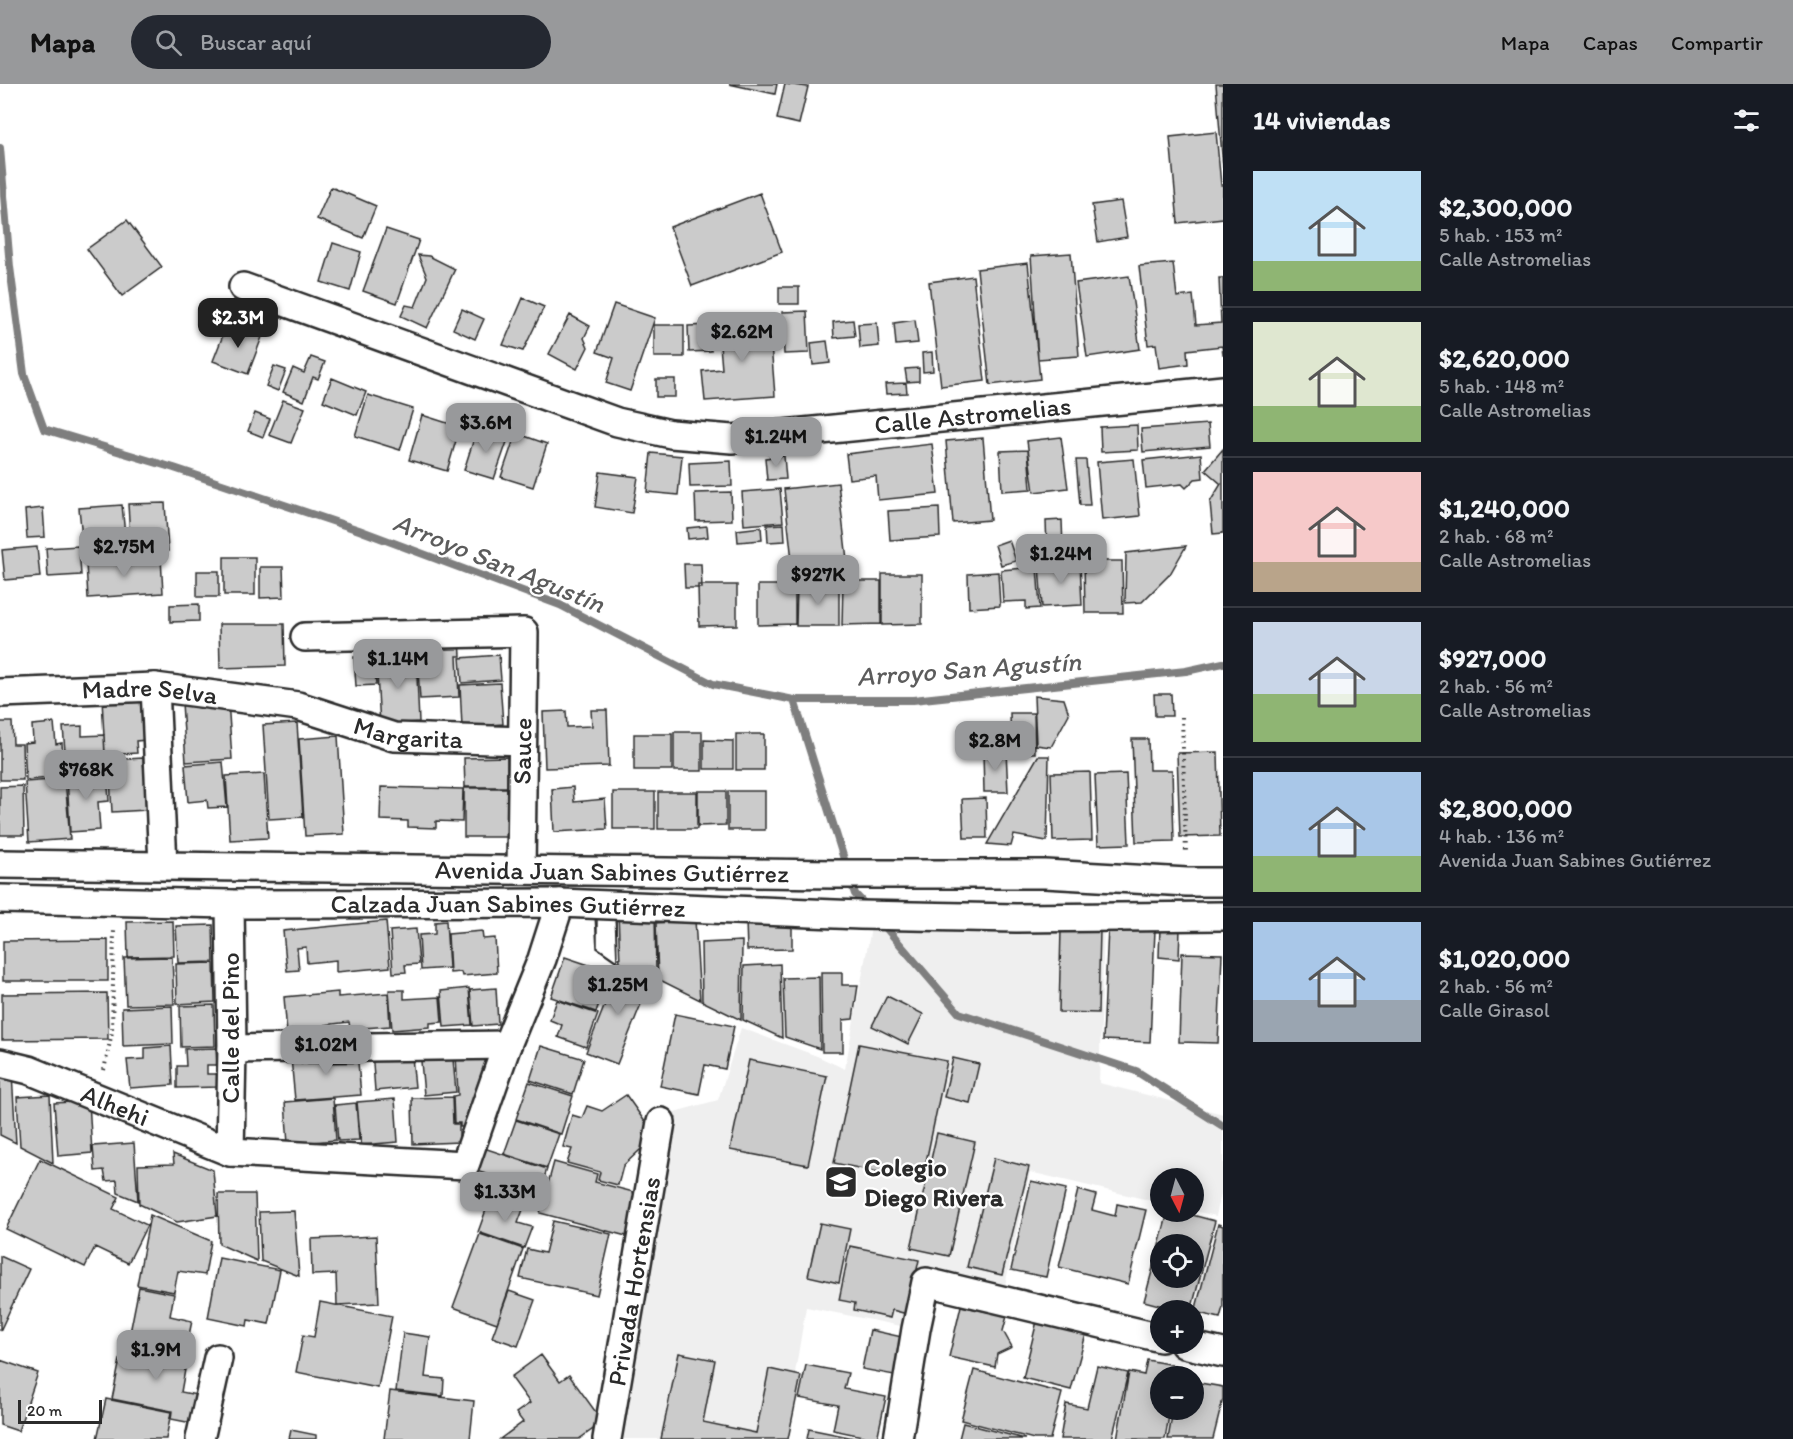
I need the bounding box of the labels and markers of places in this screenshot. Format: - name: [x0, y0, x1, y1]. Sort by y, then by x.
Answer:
- pin: $2.3M: [196, 298, 280, 349]
- pin: $2.62M: [693, 312, 791, 363]
- pin: $3.6M: [444, 403, 528, 454]
- pin: $1.24M: [727, 417, 825, 468]
- pin: $2.75M: [75, 527, 173, 578]
- pin: $1.24M: [1012, 534, 1110, 585]
- pin: $927K: [776, 555, 860, 606]
- pin: $1.14M: [349, 639, 447, 690]
- pin: $2.8M: [953, 721, 1037, 772]
- pin: $768K: [44, 750, 128, 801]
- pin: $1.25M: [569, 965, 667, 1016]
- pin: $1.02M: [277, 1025, 375, 1076]
- place label: Colegio Diego Rivera: [864, 1151, 1004, 1213]
- school or university icon: Colegio Diego Rivera: [823, 1164, 859, 1200]
- pin: $1.33M: [456, 1172, 554, 1223]
- pin: $1.9M: [114, 1330, 198, 1381]

